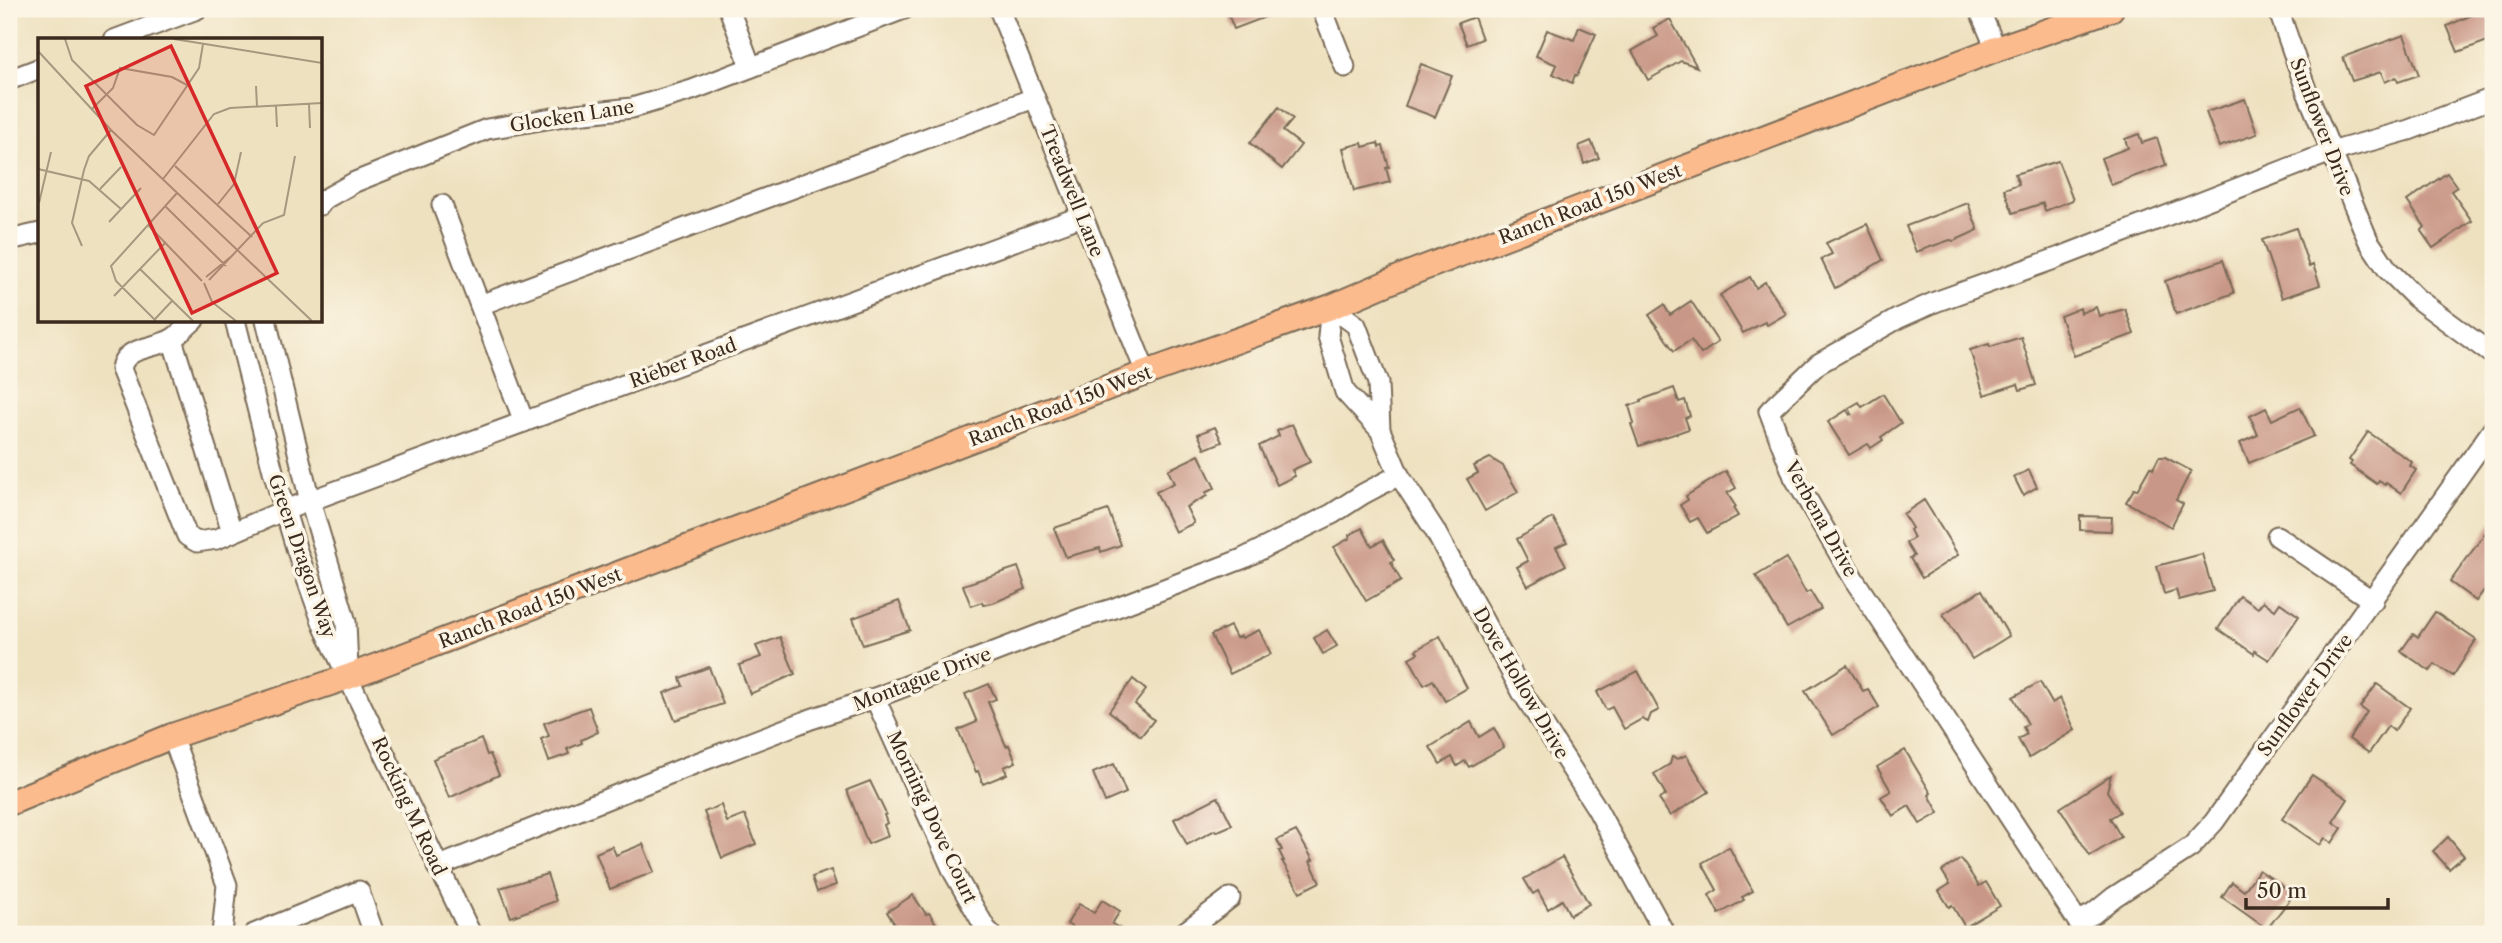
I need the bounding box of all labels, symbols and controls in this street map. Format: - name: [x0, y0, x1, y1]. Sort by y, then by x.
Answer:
- inset map: [38, 38, 322, 322]
- street label: Sunflower Drive: [2285, 55, 2359, 199]
- street label: Glocken Lane: [508, 95, 636, 137]
- street label: Treadwell Lane: [1035, 122, 1109, 260]
- street label: Ranch Road 150 West: [1495, 158, 1685, 250]
- street label: Rieber Road: [626, 333, 740, 393]
- street label: Ranch Road 150 West: [965, 360, 1155, 452]
- street label: Verbena Drive: [1779, 456, 1862, 581]
- street label: Green Dragon Way: [263, 471, 341, 641]
- street label: Ranch Road 150 West: [435, 562, 625, 654]
- street label: Dove Hollow Drive: [1468, 603, 1574, 763]
- street label: Sunflower Drive: [2253, 629, 2357, 761]
- street label: Montague Drive: [850, 642, 994, 716]
- street label: Morning Dove Court: [882, 727, 982, 907]
- street label: Rocking M Road: [367, 733, 451, 879]
- scale bar: [2246, 866, 2388, 910]
- text: 50 m: [2257, 878, 2307, 903]

